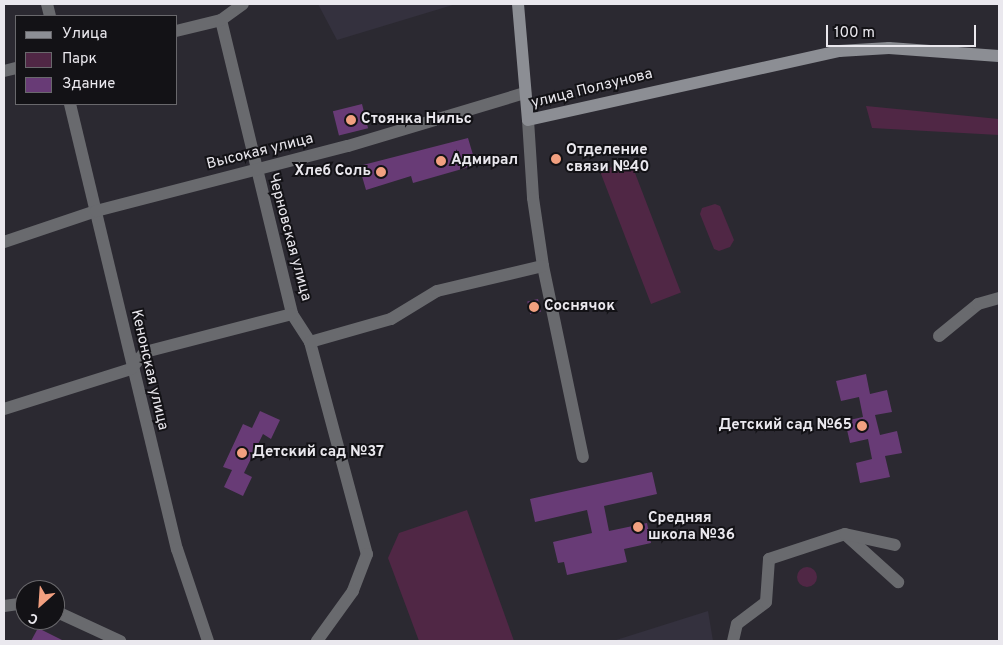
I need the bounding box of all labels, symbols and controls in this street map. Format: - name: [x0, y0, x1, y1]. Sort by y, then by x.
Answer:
- legend: [15, 15, 178, 105]
- scale bar: [828, 15, 978, 47]
- text: 100 m: [834, 24, 875, 43]
- text: Улица: [62, 25, 107, 44]
- text: Парк: [62, 50, 97, 69]
- street label: улица Ползунова: [529, 65, 655, 113]
- text: Здание: [62, 75, 115, 94]
- place label: Стоянка Нильс: [361, 111, 472, 129]
- marker: Стоянка Нильс: [345, 114, 357, 126]
- street label: Высокая улица: [205, 130, 315, 174]
- place label: Отделение связи №40: [566, 141, 649, 176]
- place label: Адмирал: [451, 152, 518, 170]
- marker: Отделение связи №40: [550, 153, 562, 165]
- marker: Адмирал: [435, 155, 447, 167]
- place label: Хлеб Соль: [294, 163, 371, 181]
- marker: Хлеб Соль: [375, 166, 387, 178]
- street label: Черновская улица: [263, 171, 315, 303]
- place label: Соснячок: [544, 298, 615, 316]
- marker: Соснячок: [528, 301, 540, 313]
- street label: Кенонская улица: [126, 308, 172, 432]
- place label: Детский сад №65: [718, 417, 852, 435]
- marker: Детский сад №65: [856, 420, 868, 432]
- place label: Детский сад №37: [252, 444, 384, 462]
- marker: Детский сад №37: [236, 447, 248, 459]
- place label: Средняя школа №36: [648, 509, 735, 544]
- marker: Средняя школа №36: [632, 521, 644, 533]
- north arrow: [15, 580, 65, 630]
- text: С: [26, 608, 41, 628]

